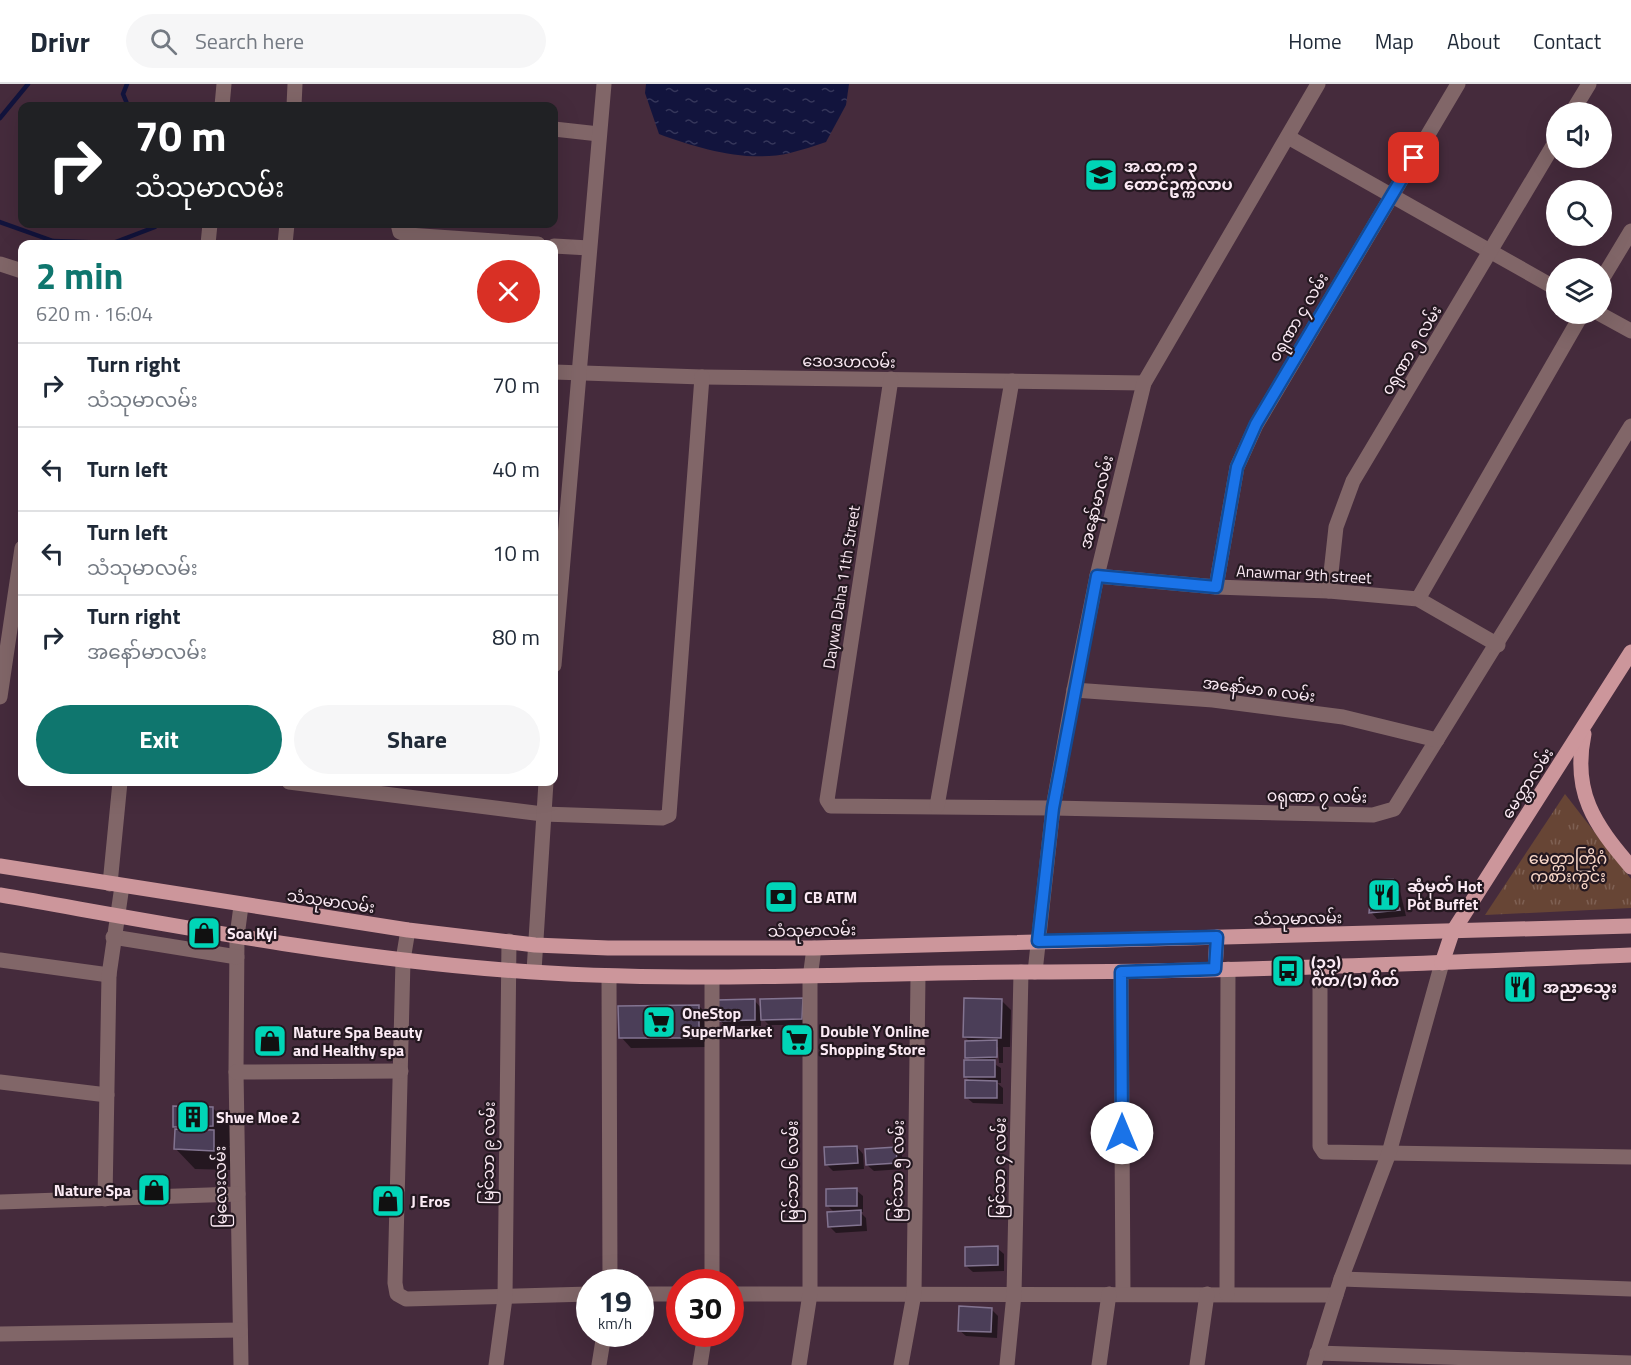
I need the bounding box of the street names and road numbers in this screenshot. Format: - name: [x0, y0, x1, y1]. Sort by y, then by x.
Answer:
- street label: ၀ရုဏာ ၄ လမ်း: [1262, 268, 1337, 368]
- street label: ၀ရုဏာ ၅ လမ်း: [1375, 301, 1450, 401]
- street label: ဒေဝဒဟလမ်း: [802, 348, 896, 374]
- street label: အနော်မာလမ်း: [1073, 453, 1121, 552]
- street label: Daywa Daha 11th Street: [816, 503, 866, 670]
- street label: Anawmar 9th street: [1236, 558, 1373, 590]
- street label: အနော်မာ ၈ လမ်း: [1201, 670, 1317, 710]
- street label: မေတ္တာလမ်း: [1495, 743, 1561, 824]
- street label: ၀ရုဏာ ၇ လမ်း: [1267, 783, 1367, 812]
- street label: သံသုမာလမ်း: [285, 883, 377, 922]
- street label: သံသုမာလမ်း: [1254, 905, 1343, 934]
- street label: သံသုမာလမ်း: [768, 917, 857, 946]
- street label: မြင်သာ ၉ လမ်း: [475, 1101, 503, 1205]
- street label: မြင်သာ ၄ လမ်း: [986, 1117, 1014, 1219]
- street label: မြင်သာ ၆ လမ်း: [780, 1120, 806, 1224]
- street label: မြင်သာ ၅ လမ်း: [884, 1120, 912, 1222]
- street label: မြလေးလမ်း: [207, 1146, 235, 1228]

